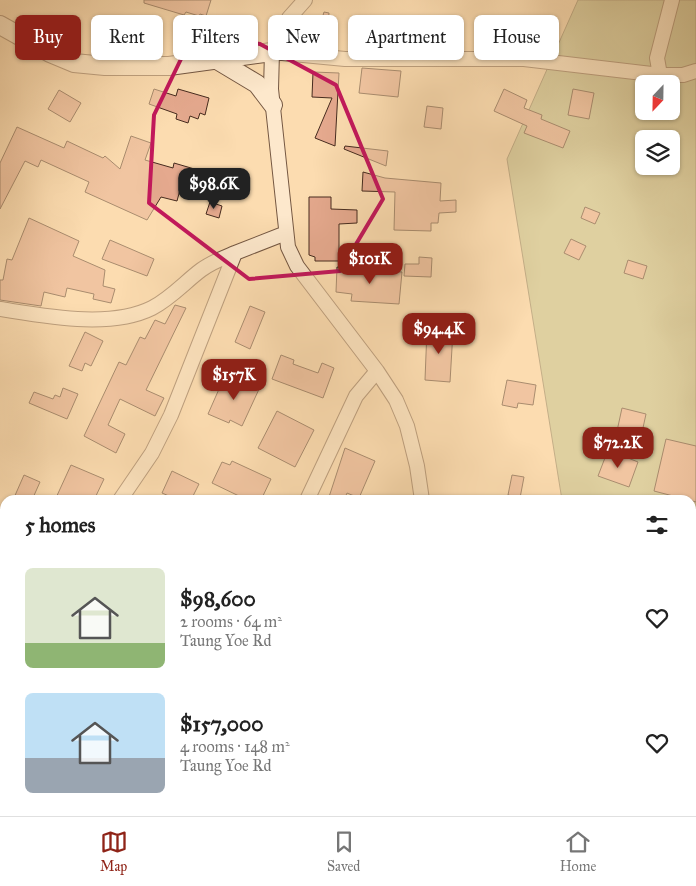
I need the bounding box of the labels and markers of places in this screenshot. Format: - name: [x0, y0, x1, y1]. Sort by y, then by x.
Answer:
- pin: $98.6K: [173, 168, 255, 210]
- pin: $101K: [335, 242, 405, 285]
- pin: $94.4K: [398, 312, 480, 355]
- pin: $157K: [199, 358, 269, 401]
- pin: $72.2K: [577, 426, 659, 469]

